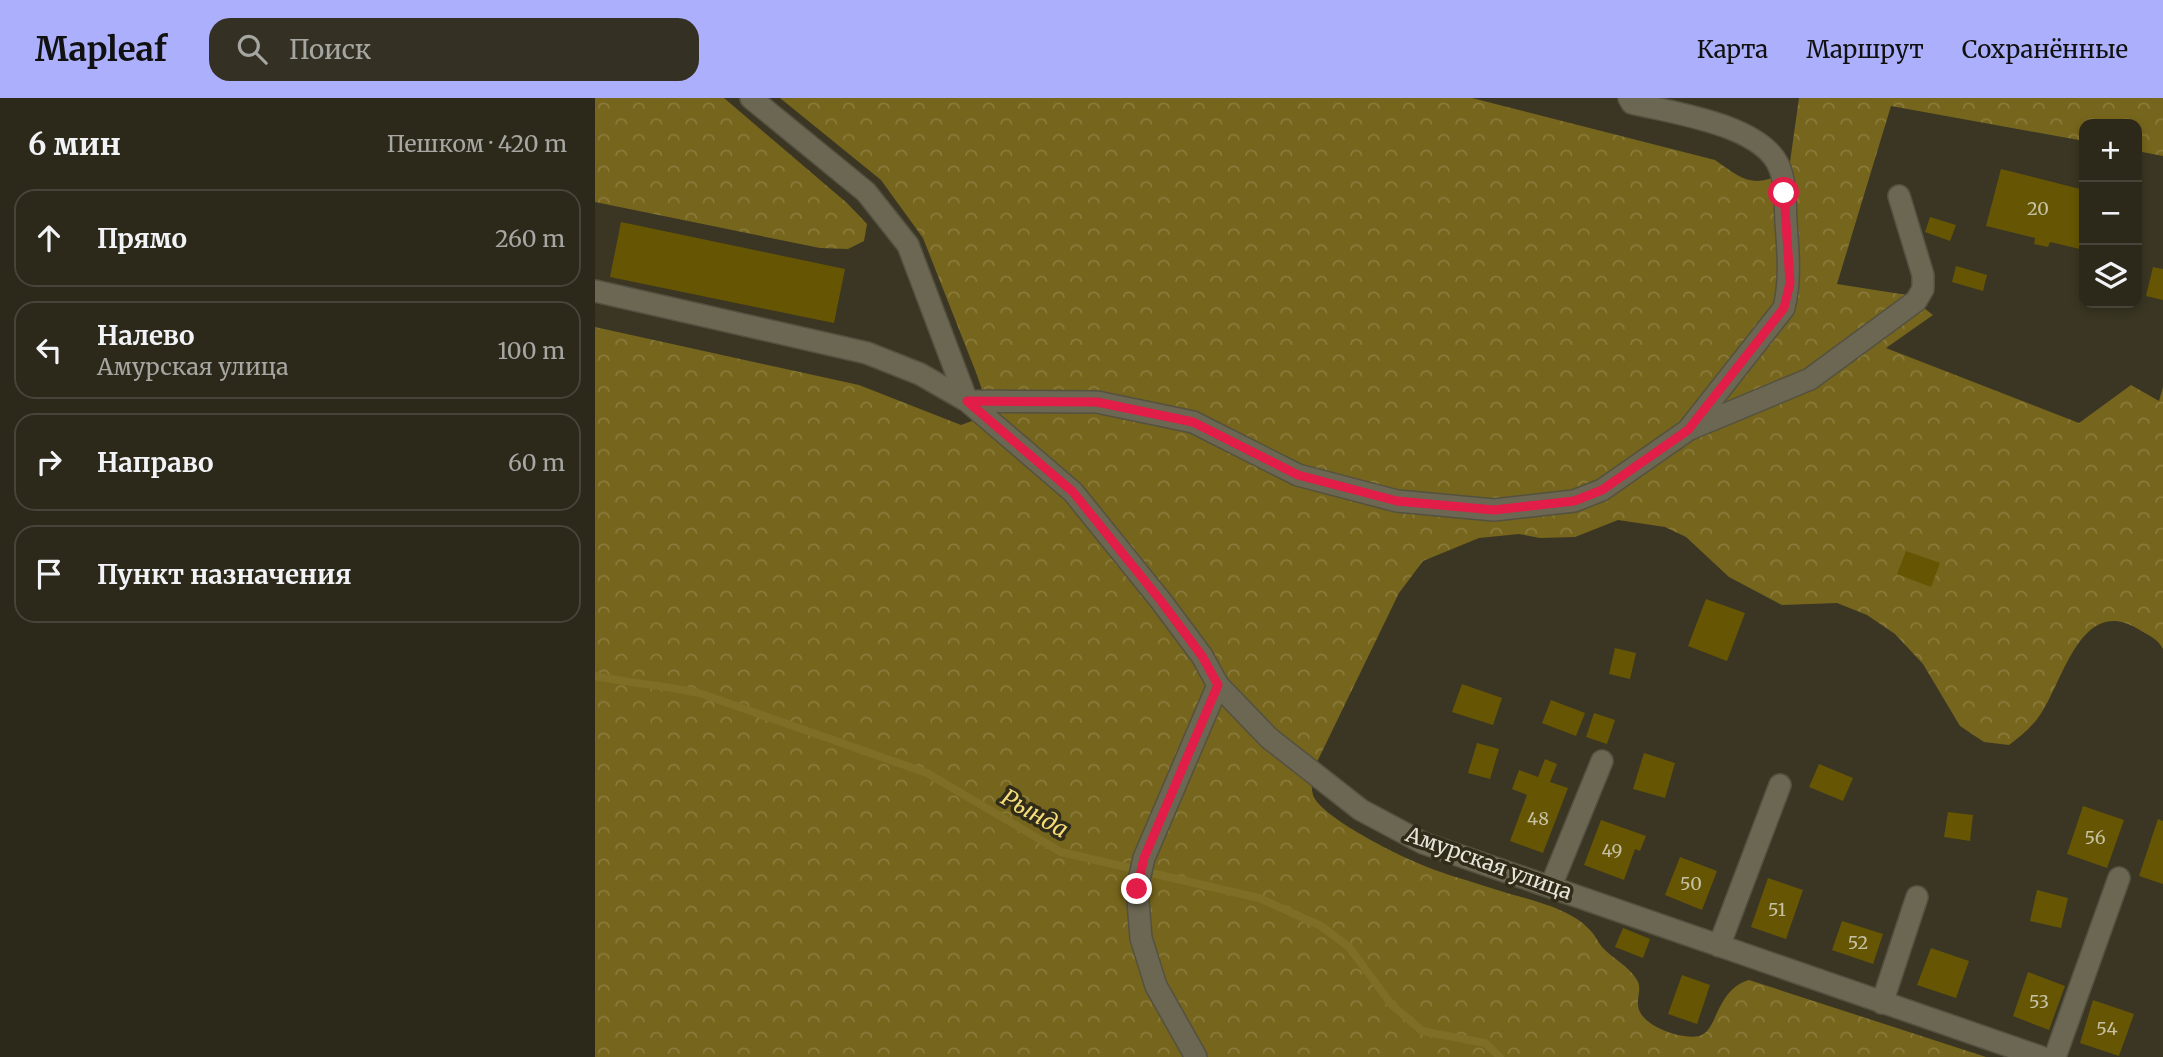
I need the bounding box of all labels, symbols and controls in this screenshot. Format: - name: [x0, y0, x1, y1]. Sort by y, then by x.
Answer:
- search box: [209, 18, 699, 81]
- text: Mapleaf: [35, 29, 167, 70]
- icon: search: [233, 30, 271, 68]
- text: Поиск: [289, 33, 371, 66]
- text: Карта: [1697, 34, 1768, 65]
- text: Маршрут: [1806, 34, 1924, 65]
- text: Сохранённые: [1962, 34, 2128, 65]
- map controls: [2079, 119, 2142, 308]
- button: +: [2079, 119, 2142, 182]
- text: 6 мин: [28, 125, 121, 163]
- text: Пешком · 420 m: [387, 129, 567, 158]
- route start: [1768, 177, 1799, 208]
- button: −: [2079, 182, 2142, 245]
- house number: 20: [2027, 197, 2049, 220]
- icon: ahead: [30, 219, 68, 257]
- text: Прямо: [97, 222, 187, 255]
- text: 260 m: [495, 224, 565, 253]
- button: layers: [2079, 245, 2142, 308]
- text: Налево: [97, 319, 195, 352]
- icon: left: [30, 331, 68, 369]
- text: 100 m: [497, 336, 565, 365]
- text: Амурская улица: [97, 352, 289, 381]
- icon: right: [30, 443, 68, 481]
- text: Направо: [97, 446, 214, 479]
- text: 60 m: [508, 448, 565, 477]
- icon: arrive: [30, 555, 68, 593]
- text: Пункт назначения: [97, 558, 351, 591]
- water label: Рында: [996, 782, 1074, 844]
- house number: 48: [1527, 807, 1549, 830]
- street label: Амурская улица: [1401, 820, 1576, 906]
- house number: 56: [2084, 826, 2106, 849]
- house number: 49: [1602, 839, 1622, 862]
- house number: 50: [1680, 872, 1702, 895]
- route end: [1121, 873, 1152, 904]
- house number: 51: [1768, 898, 1786, 921]
- house number: 52: [1848, 931, 1868, 954]
- house number: 53: [2029, 990, 2049, 1013]
- house number: 54: [2096, 1017, 2118, 1040]

